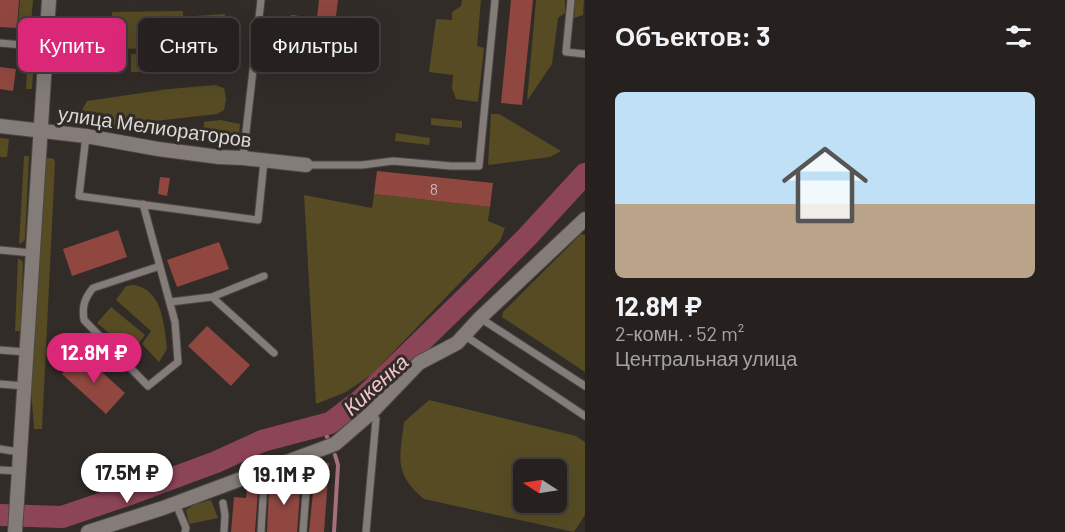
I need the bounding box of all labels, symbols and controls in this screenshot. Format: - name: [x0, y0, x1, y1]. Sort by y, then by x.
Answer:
- chip: Купить: [18, 18, 126, 72]
- chip: Снять: [138, 18, 239, 72]
- chip: Фильтры: [251, 18, 379, 72]
- text: Объектов: 3: [615, 20, 770, 51]
- icon: filters: [1002, 20, 1035, 53]
- street label: улица Мелиораторов: [57, 101, 253, 151]
- icon: home: [771, 131, 879, 239]
- house number: 8: [430, 179, 438, 198]
- text: 12.8M ₽: [615, 290, 702, 321]
- text: 2-комн. · 52 m²: [615, 321, 744, 345]
- pin: 12.8M ₽: [39, 333, 149, 384]
- text: 12.8M ₽: [61, 340, 127, 364]
- text: Центральная улица: [615, 346, 797, 370]
- water label: Кикенка: [337, 348, 413, 420]
- pin: 17.5M ₽: [72, 453, 182, 504]
- pin: 19.1M ₽: [229, 455, 339, 506]
- north arrow: [513, 459, 567, 513]
- map controls: [513, 459, 567, 513]
- text: 17.5M ₽: [95, 460, 159, 484]
- text: 19.1M ₽: [253, 462, 315, 486]

